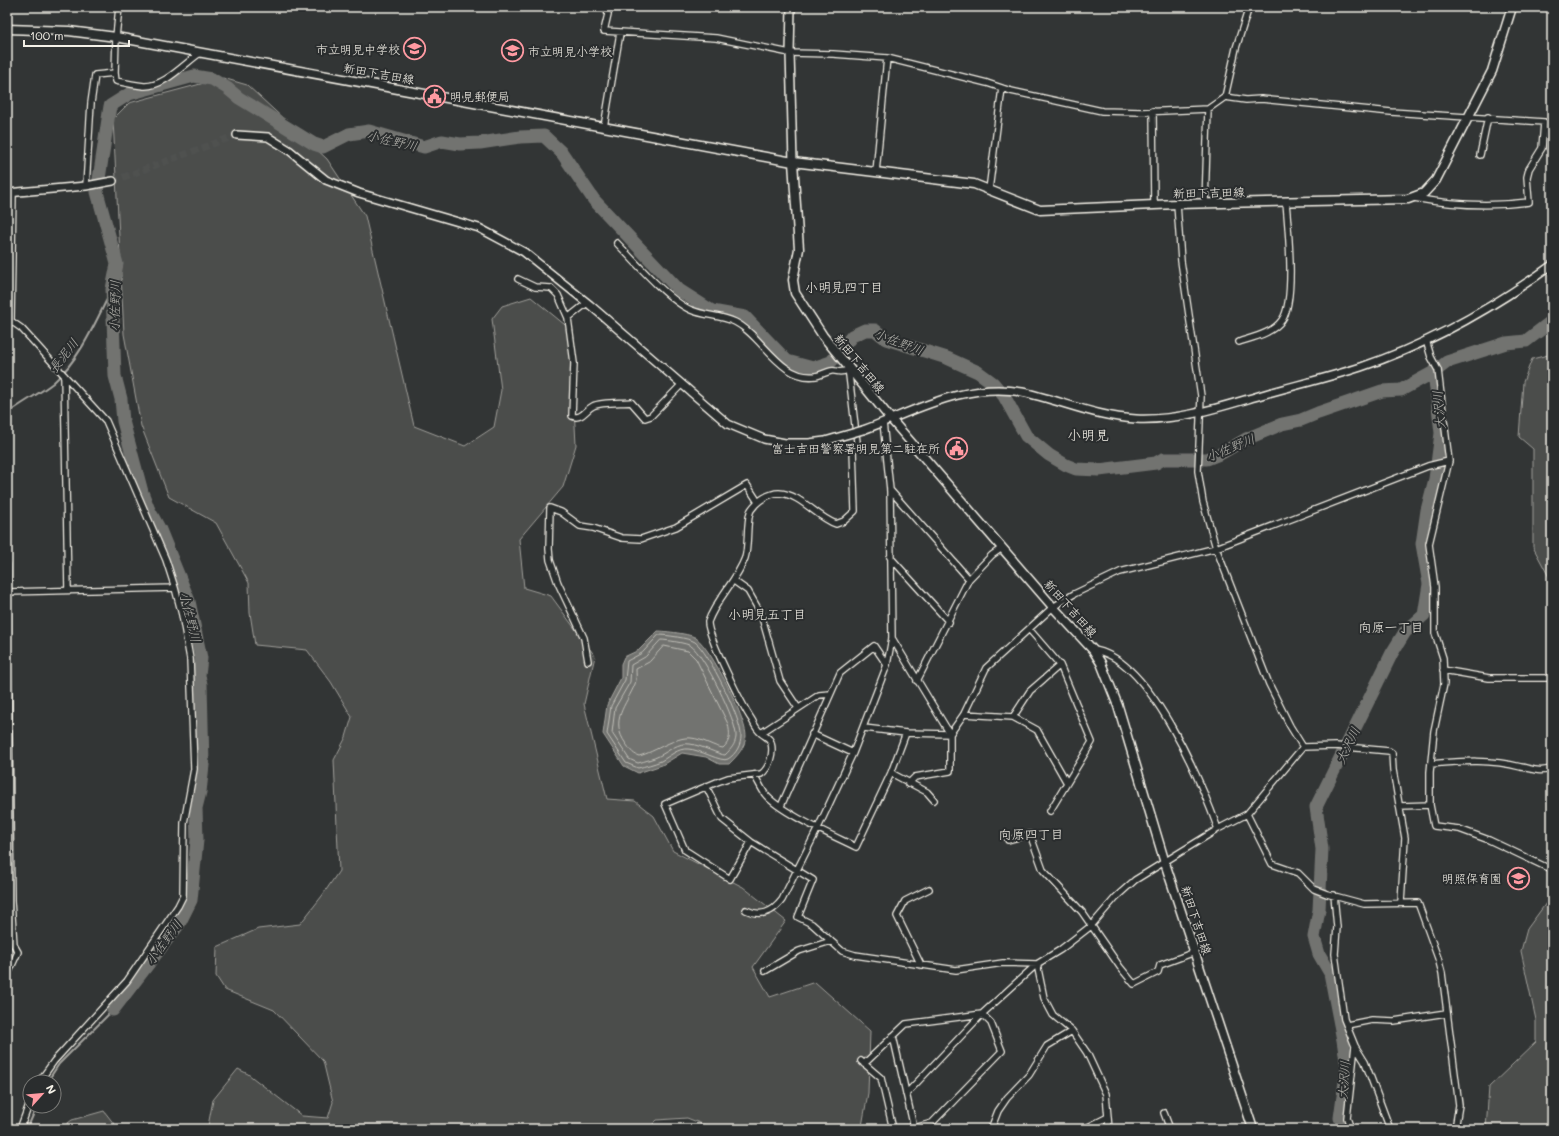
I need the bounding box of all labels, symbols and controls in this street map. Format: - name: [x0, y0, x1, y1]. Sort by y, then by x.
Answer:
- scale bar: [24, 22, 129, 48]
- text: 100 m: [30, 27, 64, 43]
- school or university icon: 市立明見中学校: [402, 36, 428, 62]
- school or university icon: 市立明見小学校: [500, 38, 526, 64]
- place label: 市立明見中学校: [316, 41, 400, 57]
- place label: 市立明見小学校: [528, 43, 612, 59]
- street label: 新田下吉田線: [342, 59, 416, 87]
- public building icon: 明見郵便局: [422, 83, 448, 109]
- place label: 明見郵便局: [450, 88, 510, 104]
- water label: 小佐野川: [365, 126, 419, 154]
- street label: 新田下吉田線: [1173, 183, 1245, 201]
- district label: 小明見四丁目: [805, 278, 883, 295]
- water label: 小佐野川: [105, 280, 123, 332]
- water label: 小佐野川: [872, 324, 926, 358]
- street label: 新田下吉田線: [831, 330, 889, 396]
- water label: 長泥川: [44, 334, 82, 376]
- water label: 大沢川: [1428, 390, 1448, 430]
- district label: 小明見: [1067, 425, 1109, 444]
- water label: 小佐野川: [1203, 429, 1257, 465]
- public building icon: 富士吉田警察署明見第二駐在所: [943, 435, 969, 461]
- place label: 富士吉田警察署明見第二駐在所: [772, 440, 940, 456]
- street label: 新田下吉田線: [1041, 576, 1101, 640]
- water label: 小佐野川: [176, 590, 206, 644]
- district label: 小明見五丁目: [728, 605, 806, 622]
- district label: 向原一丁目: [1358, 618, 1424, 635]
- water label: 大沢川: [1331, 724, 1363, 766]
- district label: 向原四丁目: [998, 825, 1064, 842]
- school or university icon: 明照保育園: [1505, 865, 1531, 891]
- place label: 明照保育園: [1442, 870, 1502, 886]
- street label: 新田下吉田線: [1178, 883, 1216, 957]
- water label: 小佐野川: [141, 916, 185, 968]
- water label: 大沢川: [1333, 1060, 1353, 1100]
- north arrow: [22, 1074, 62, 1114]
- text: N: [43, 1082, 60, 1096]

